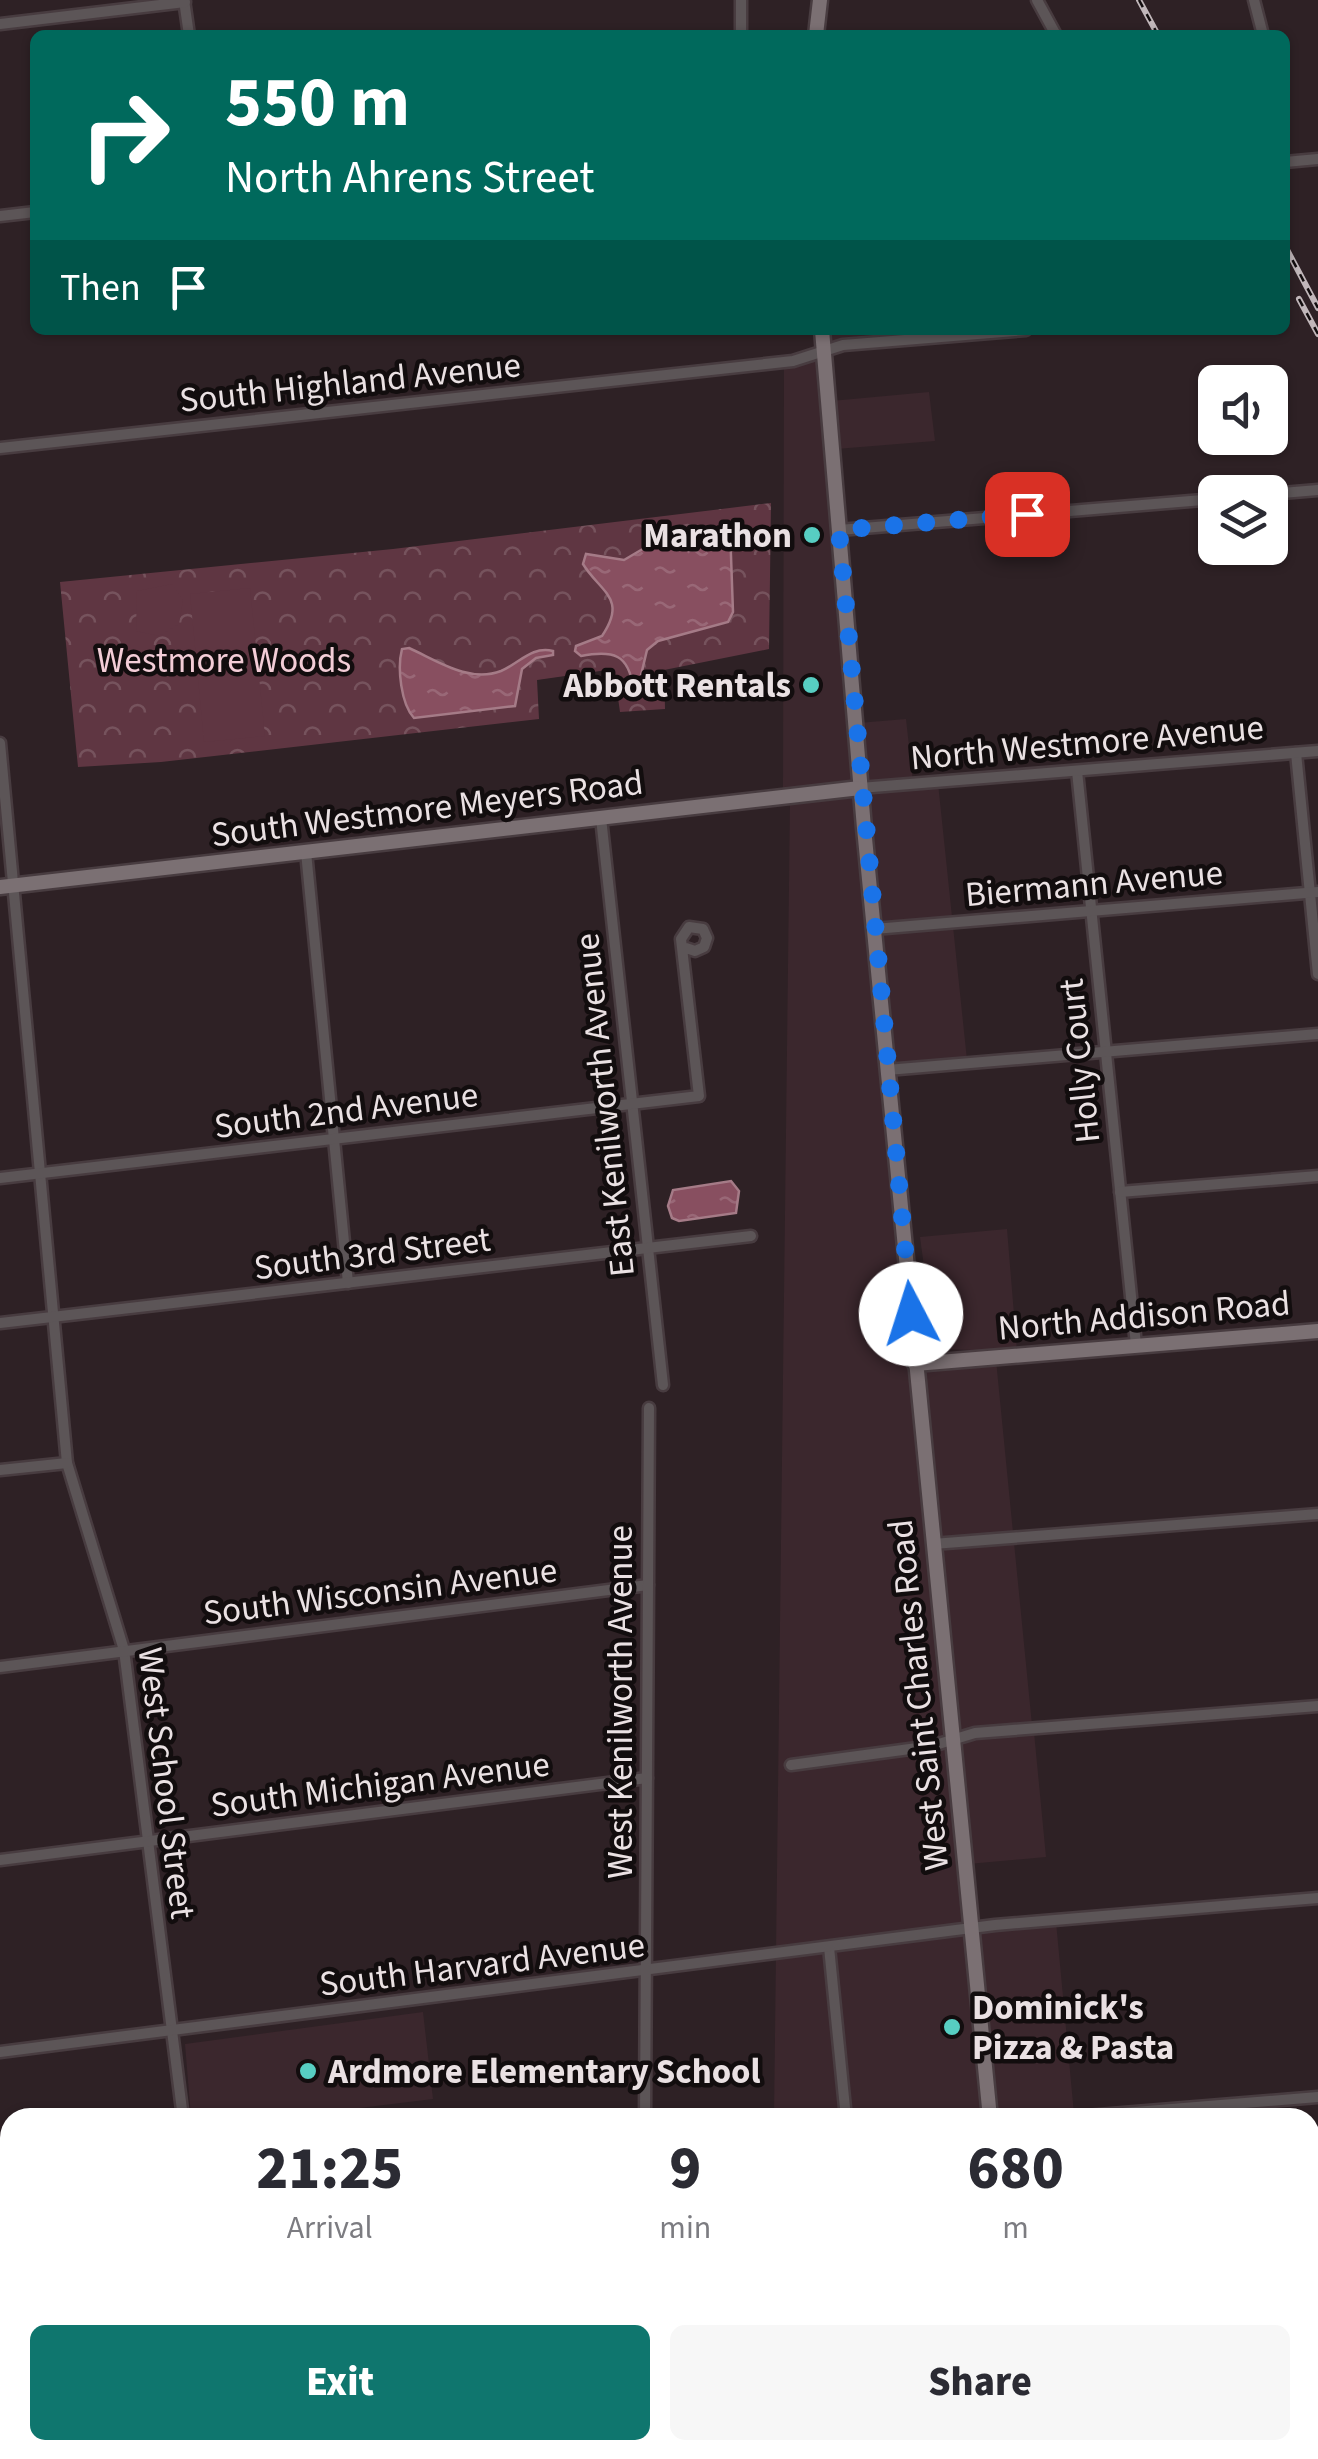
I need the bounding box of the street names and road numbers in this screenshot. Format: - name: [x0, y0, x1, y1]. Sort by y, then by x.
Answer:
- street label: South Highland Avenue: [177, 340, 523, 426]
- street label: North Westmore Avenue: [908, 703, 1266, 783]
- street label: South Westmore Meyers Road: [208, 758, 646, 860]
- street label: Biermann Avenue: [963, 848, 1225, 920]
- street label: East Kenilworth Avenue: [562, 931, 648, 1279]
- street label: Holly Court: [1046, 976, 1113, 1146]
- street label: South 2nd Avenue: [211, 1070, 481, 1152]
- street label: South 3rd Street: [251, 1215, 493, 1293]
- street label: North Addison Road: [996, 1278, 1292, 1354]
- street label: West Saint Charles Road: [876, 1517, 962, 1873]
- street label: West Kenilworth Avenue: [596, 1525, 646, 1879]
- street label: South Wisconsin Avenue: [200, 1545, 560, 1638]
- street label: West School Street: [125, 1645, 207, 1922]
- street label: South Michigan Avenue: [208, 1739, 552, 1831]
- street label: South Harvard Avenue: [317, 1920, 648, 2010]

